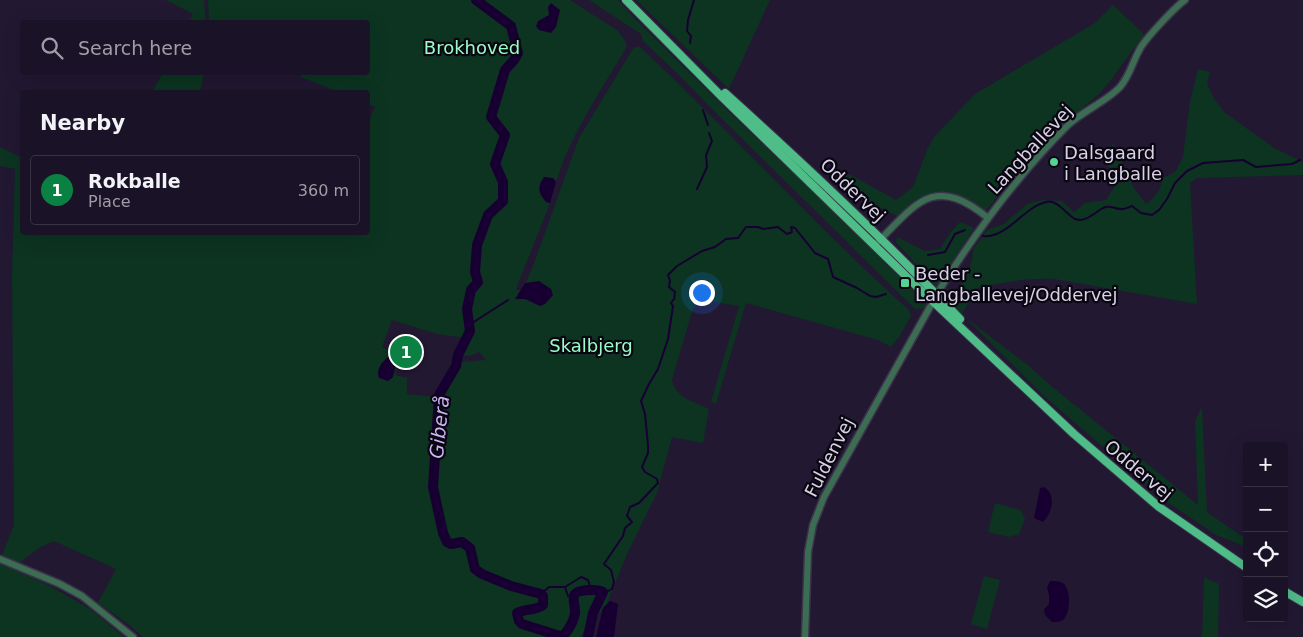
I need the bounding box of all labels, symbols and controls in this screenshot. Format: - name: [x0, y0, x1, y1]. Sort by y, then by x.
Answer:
- search box: [20, 20, 370, 75]
- icon: search: [38, 34, 66, 62]
- text: Search here: [78, 37, 192, 59]
- park label: Brokhoved: [424, 37, 520, 58]
- street label: Langballevej: [983, 100, 1077, 198]
- text: Nearby: [40, 111, 125, 135]
- place label: Dalsgaard i Langballe: [1064, 142, 1162, 184]
- street label: Oddervej: [816, 154, 890, 226]
- marker: Dalsgaard i Langballe: [1048, 156, 1060, 168]
- text: Rokballe: [88, 170, 181, 192]
- text: 1: [51, 181, 63, 200]
- text: 360 m: [298, 181, 349, 200]
- text: Place: [88, 192, 131, 211]
- place label: Beder - Langballevej/Oddervej: [915, 263, 1117, 305]
- marker: Beder - Langballevej/Oddervej: [899, 277, 911, 289]
- your location: [689, 280, 715, 306]
- pin: 1: [390, 333, 422, 371]
- park label: Skalbjerg: [549, 335, 633, 356]
- water label: Giberå: [425, 394, 453, 460]
- street label: Fuldenvej: [800, 414, 858, 500]
- street label: Oddervej: [1101, 436, 1177, 504]
- map controls: [1243, 442, 1288, 622]
- button: +: [1243, 442, 1288, 487]
- button: −: [1243, 487, 1288, 532]
- button: locate: [1243, 532, 1288, 577]
- button: layers: [1243, 577, 1288, 622]

